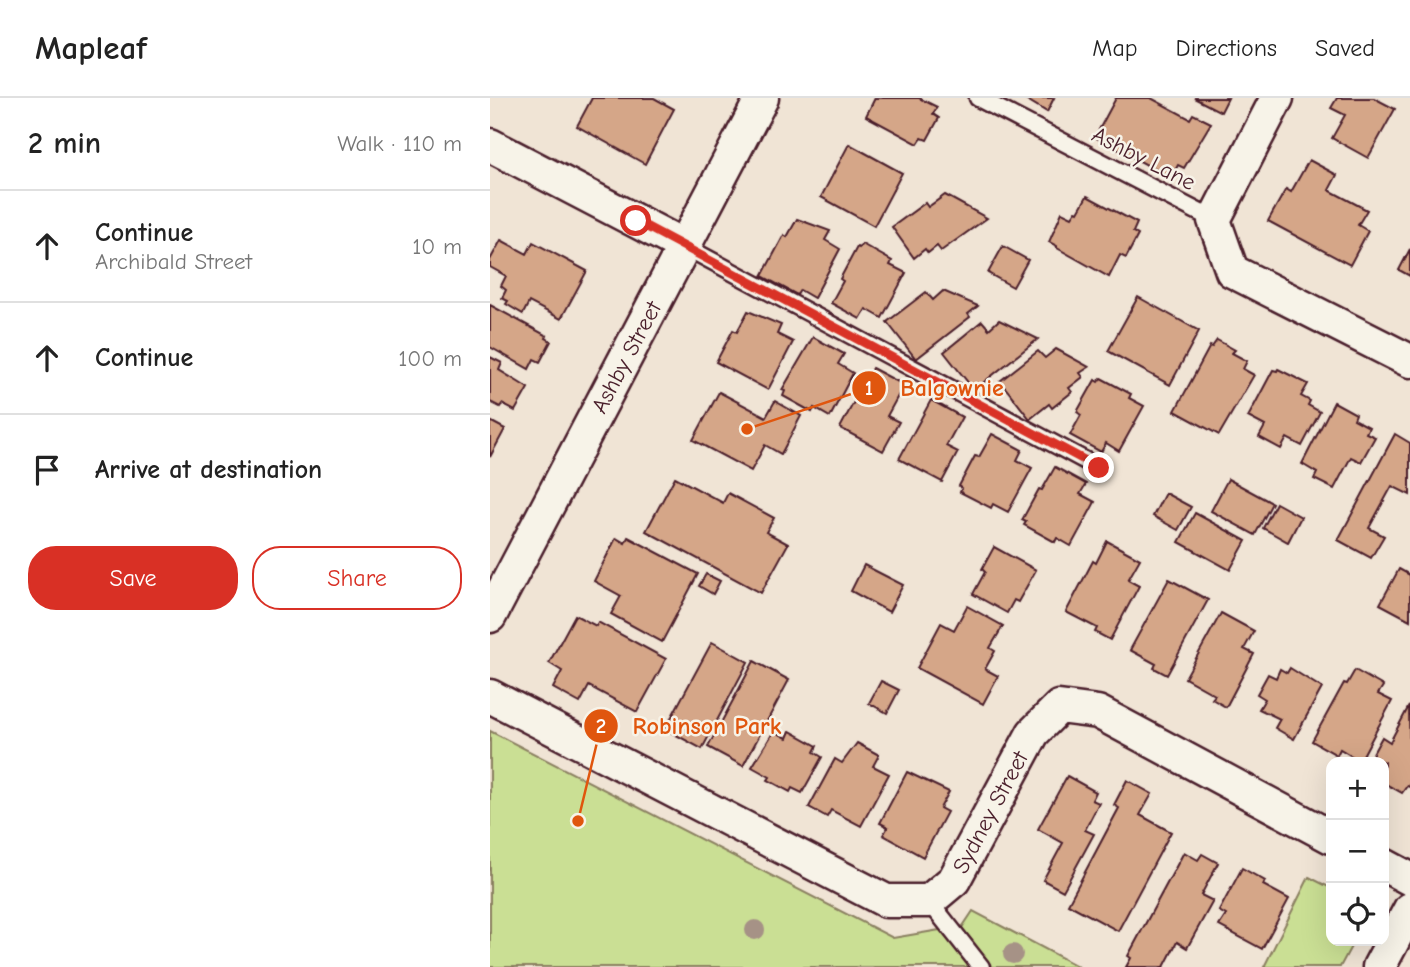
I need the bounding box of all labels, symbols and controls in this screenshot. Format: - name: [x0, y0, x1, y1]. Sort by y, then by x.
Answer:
- text: Mapleaf: [35, 29, 147, 67]
- text: Map: [1092, 34, 1138, 62]
- text: Directions: [1176, 34, 1277, 62]
- text: Saved: [1315, 34, 1375, 62]
- street label: Ashby Lane: [1087, 121, 1200, 196]
- text: 2 min: [28, 126, 101, 161]
- text: Walk · 110 m: [337, 130, 462, 157]
- route start: [620, 205, 651, 236]
- text: Continue: [95, 218, 193, 248]
- icon: ahead: [28, 227, 66, 265]
- text: 10 m: [412, 233, 462, 260]
- text: Archibald Street: [95, 248, 252, 275]
- street label: Ashby Street: [586, 295, 668, 418]
- icon: ahead: [28, 339, 66, 377]
- text: Continue: [95, 343, 193, 373]
- text: 100 m: [398, 345, 462, 372]
- callout: Balgownie: [851, 365, 1018, 410]
- text: Balgownie: [900, 374, 1004, 402]
- text: 1: [865, 376, 873, 400]
- icon: arrive: [28, 451, 66, 489]
- route end: [1083, 452, 1114, 483]
- text: Arrive at destination: [95, 455, 322, 485]
- button: Save: [28, 546, 238, 610]
- button: Share: [252, 546, 462, 610]
- callout: Robinson Park: [583, 703, 795, 748]
- text: Robinson Park: [633, 712, 782, 740]
- text: 2: [596, 714, 606, 738]
- street label: Sydney Street: [947, 745, 1035, 878]
- map controls: [1326, 757, 1389, 946]
- button: +: [1326, 757, 1389, 820]
- button: −: [1326, 820, 1389, 883]
- button: locate: [1326, 883, 1389, 946]

